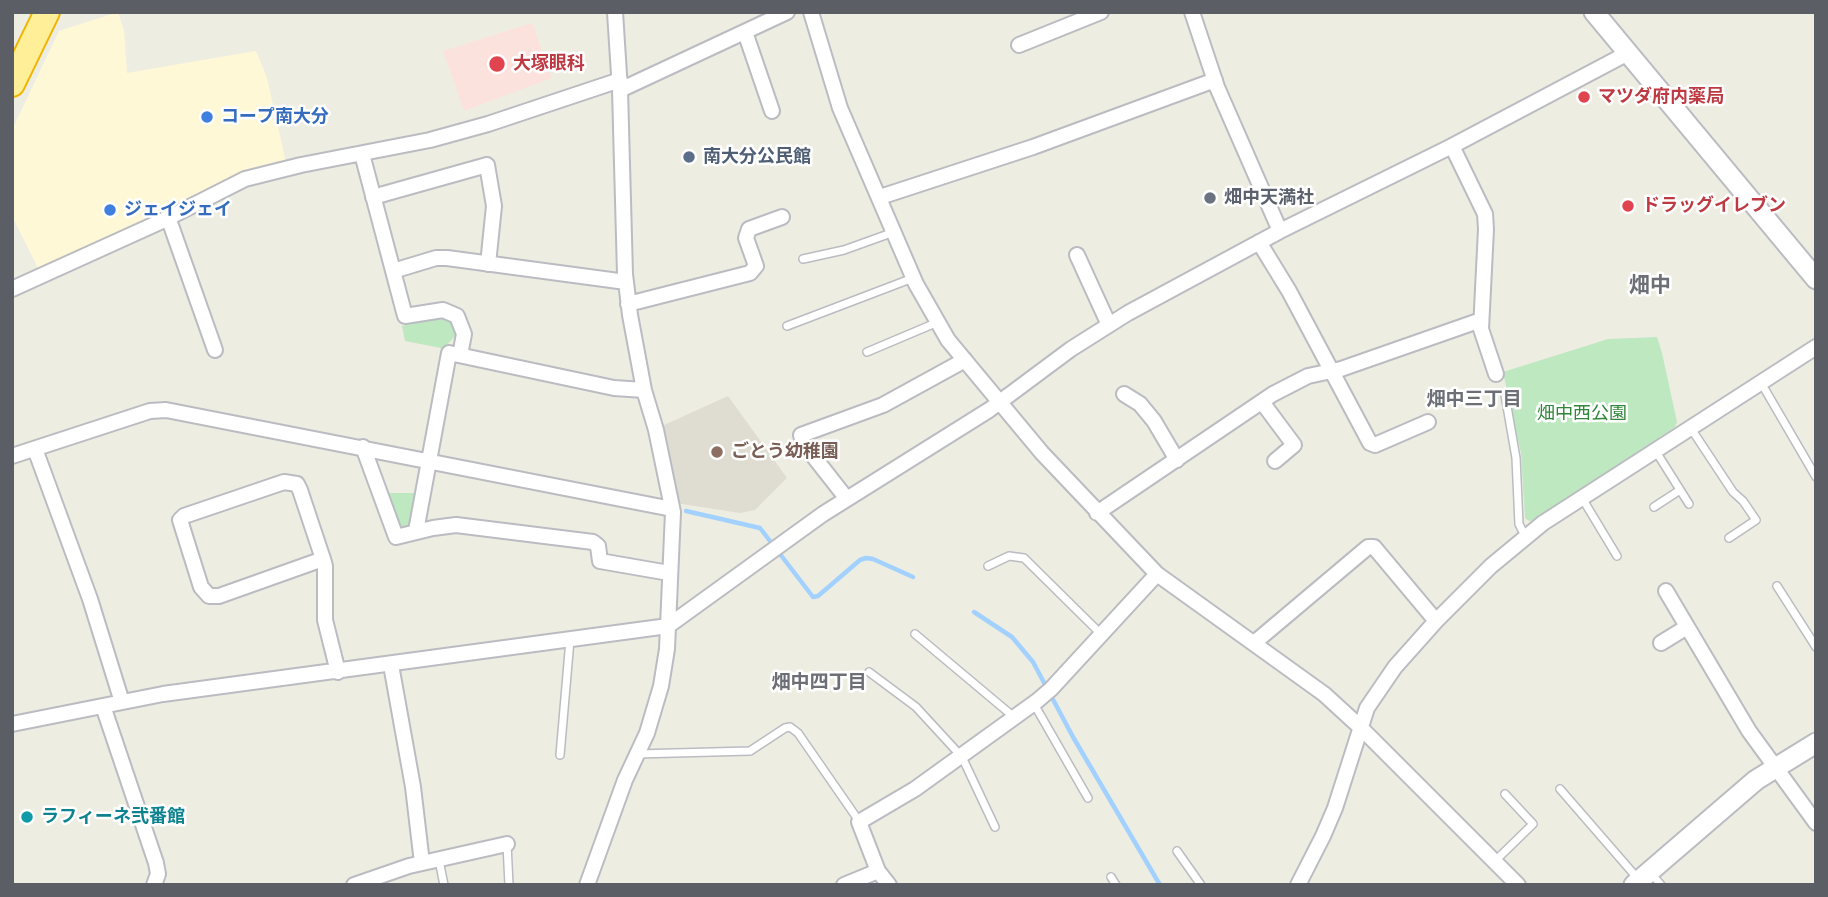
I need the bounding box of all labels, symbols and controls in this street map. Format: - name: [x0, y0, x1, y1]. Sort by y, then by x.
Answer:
- place label: 大塚眼科: [513, 53, 585, 75]
- marker: 大塚眼科: [487, 54, 507, 74]
- place label: マツダ府内薬局: [1598, 86, 1724, 108]
- marker: マツダ府内薬局: [1576, 89, 1592, 105]
- place label: コープ南大分: [221, 106, 329, 128]
- marker: コープ南大分: [199, 109, 215, 125]
- place label: 南大分公民館: [703, 146, 811, 168]
- marker: 南大分公民館: [681, 149, 697, 165]
- place label: 畑中天満社: [1224, 187, 1314, 209]
- marker: 畑中天満社: [1202, 190, 1218, 206]
- place label: ドラッグイレブン: [1642, 195, 1786, 217]
- marker: ドラッグイレブン: [1620, 198, 1636, 214]
- place label: ジェイジェイ: [124, 199, 232, 221]
- marker: ジェイジェイ: [102, 202, 118, 218]
- district label: 畑中: [1629, 273, 1671, 299]
- district label: 畑中三丁目: [1427, 388, 1521, 410]
- park label: 畑中西公園: [1537, 403, 1627, 425]
- place label: ごとう幼稚園: [731, 441, 839, 463]
- marker: ごとう幼稚園: [709, 444, 725, 460]
- district label: 畑中四丁目: [772, 671, 866, 693]
- place label: ラフィーネ弐番館: [41, 806, 185, 828]
- marker: ラフィーネ弐番館: [19, 809, 35, 825]

